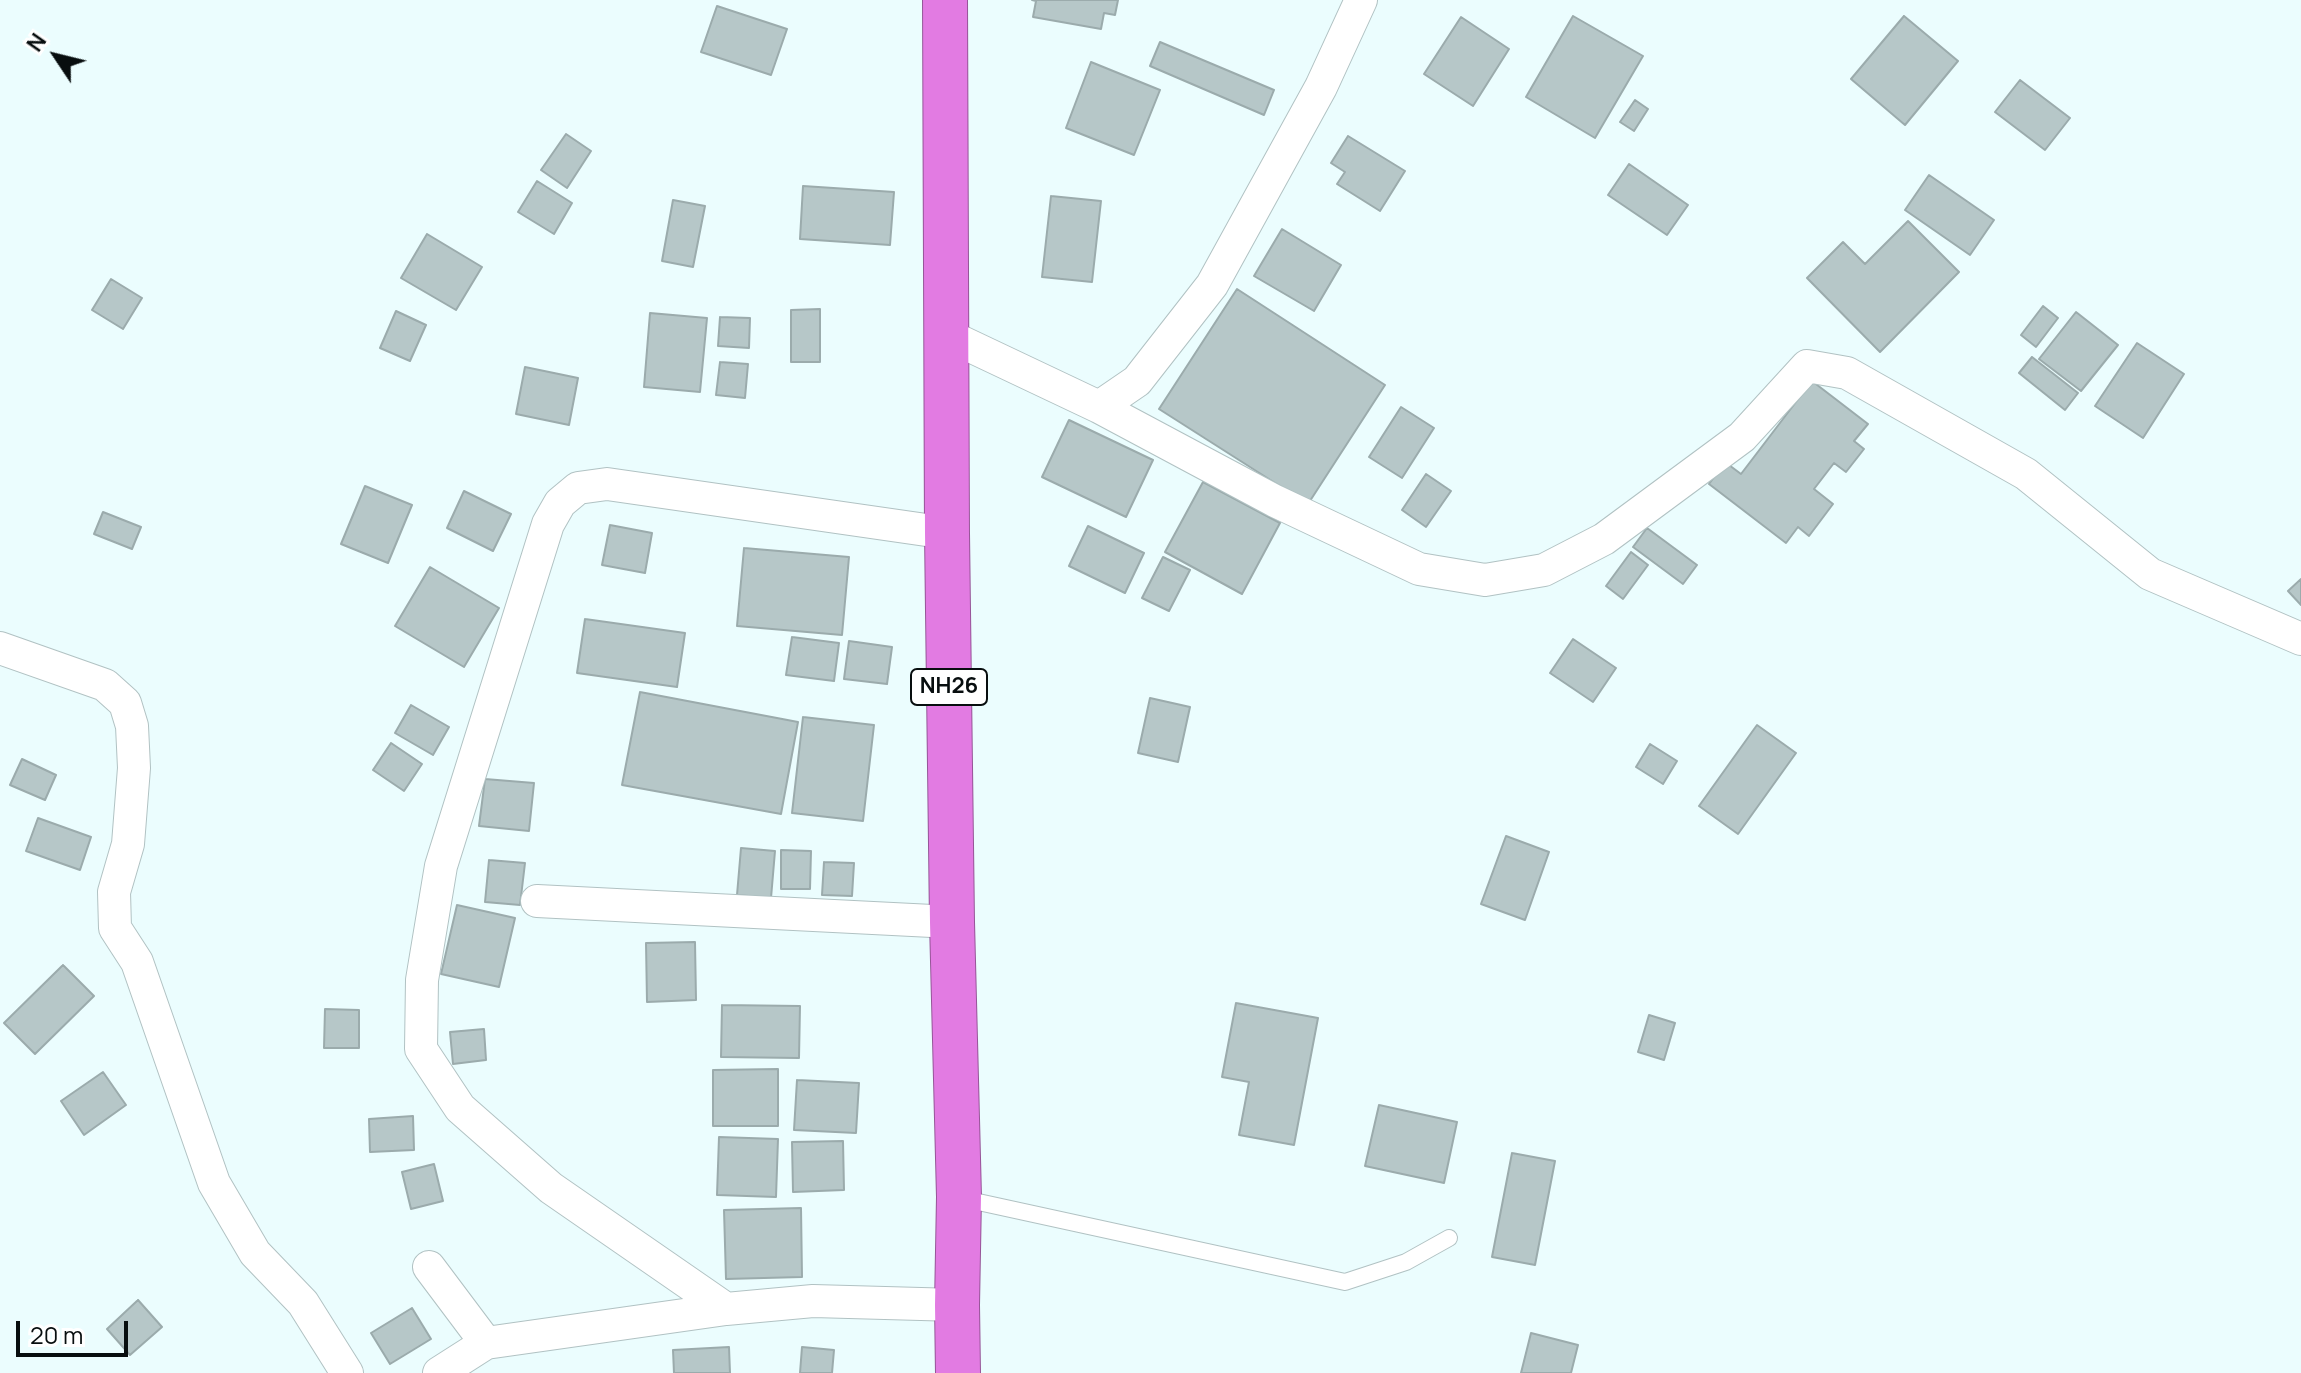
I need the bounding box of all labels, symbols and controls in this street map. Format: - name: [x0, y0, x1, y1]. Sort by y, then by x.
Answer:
- north arrow: [16, 16, 96, 96]
- text: N: [20, 27, 53, 57]
- road number: NH26: [911, 669, 987, 705]
- scale bar: [20, 1305, 132, 1355]
- text: 20 m: [30, 1318, 83, 1351]

